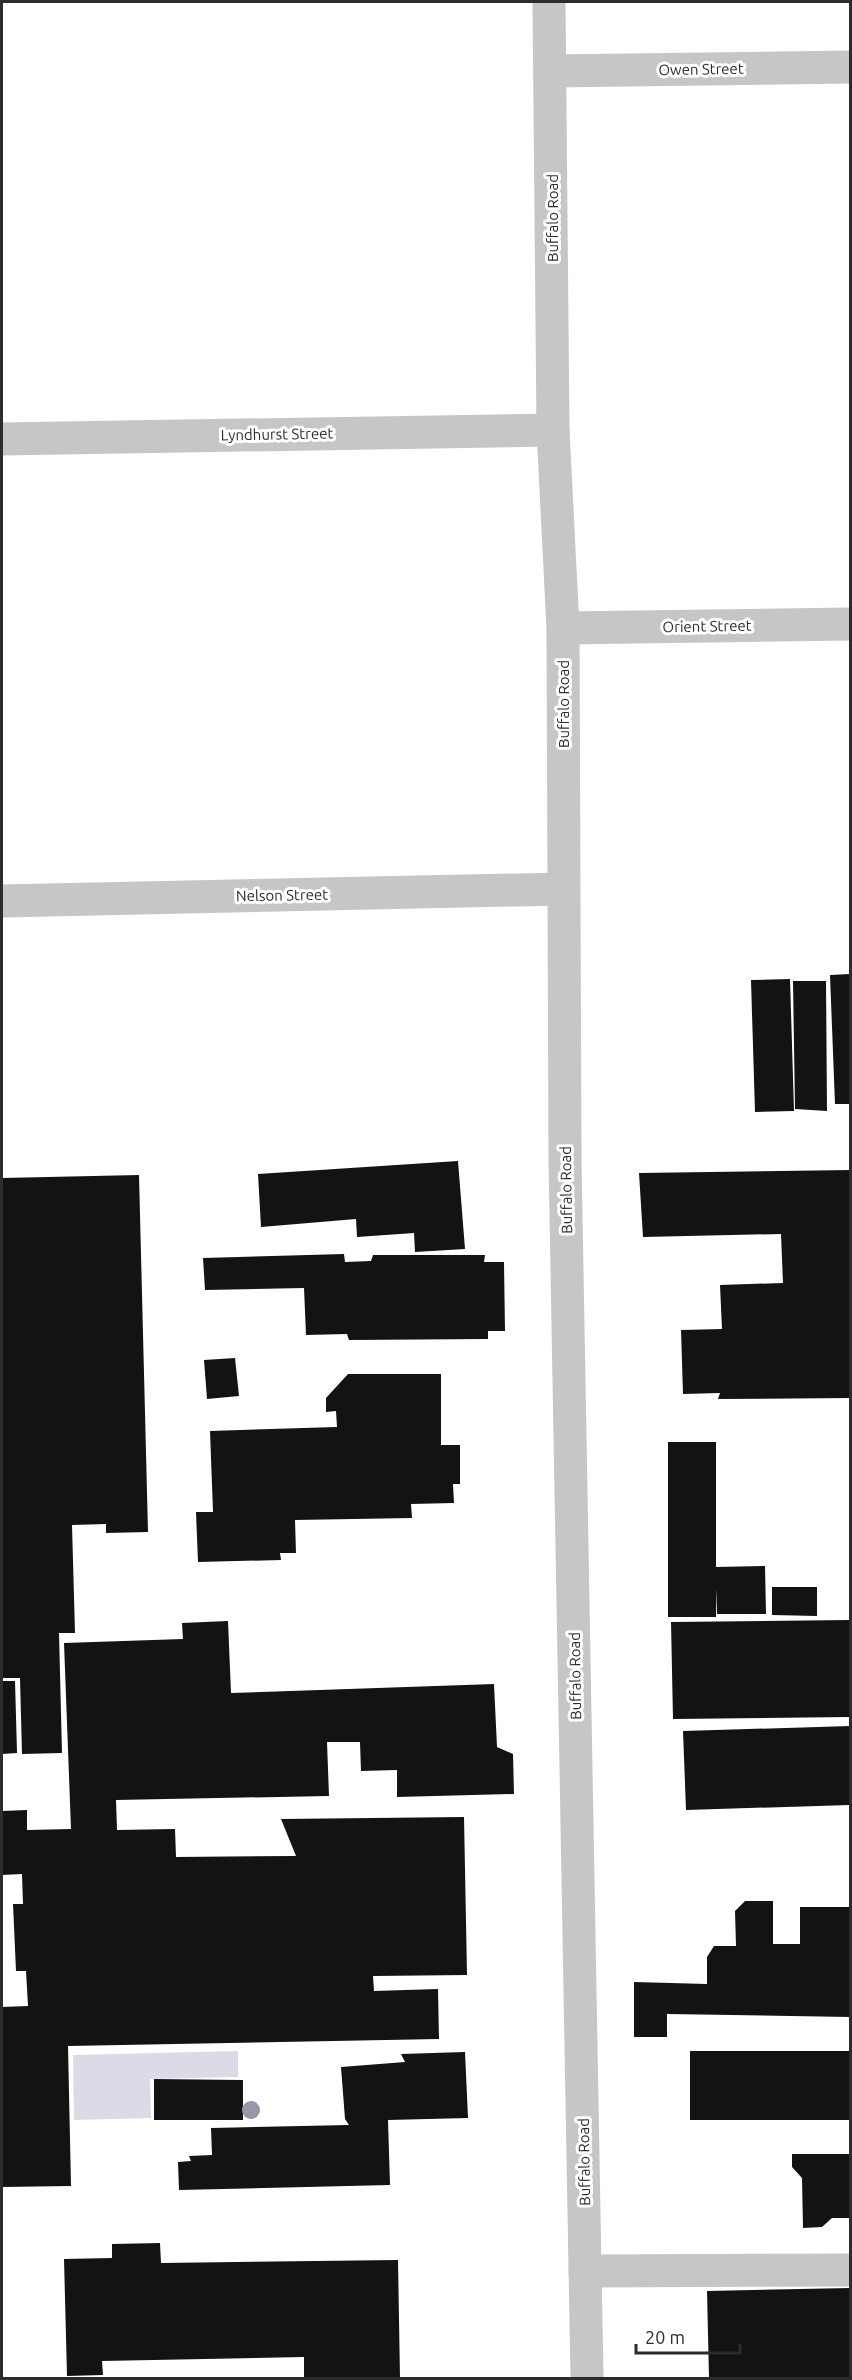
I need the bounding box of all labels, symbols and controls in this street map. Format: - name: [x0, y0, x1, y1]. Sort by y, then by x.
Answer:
- street label: Owen Street: [658, 60, 744, 78]
- street label: Buffalo Road: [544, 174, 561, 262]
- street label: Lyndhurst Street: [221, 425, 334, 443]
- street label: Orient Street: [662, 617, 752, 635]
- street label: Buffalo Road: [555, 660, 572, 748]
- street label: Nelson Street: [236, 886, 328, 904]
- street label: Buffalo Road: [557, 1146, 575, 1234]
- street label: Buffalo Road: [566, 1632, 584, 1720]
- street label: Buffalo Road: [575, 2118, 593, 2206]
- scale bar: [636, 2317, 740, 2355]
- text: 20 m: [645, 2327, 685, 2347]

